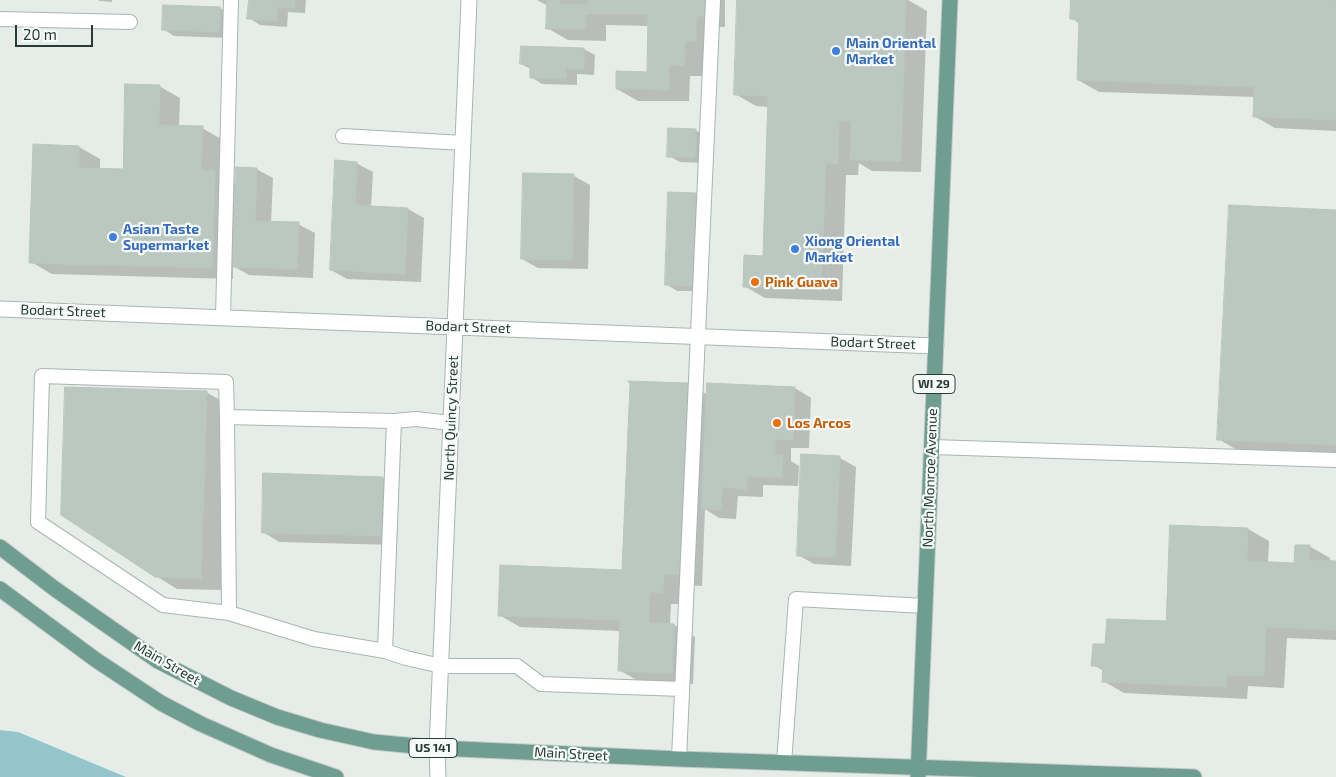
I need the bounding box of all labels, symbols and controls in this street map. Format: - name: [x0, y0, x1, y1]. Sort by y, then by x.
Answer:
- scale bar: [18, 15, 95, 47]
- text: 20 m: [23, 25, 57, 43]
- place label: Main Oriental Market: [846, 35, 936, 68]
- marker: Main Oriental Market: [830, 45, 842, 57]
- place label: Asian Taste Supermarket: [123, 221, 209, 253]
- marker: Asian Taste Supermarket: [107, 231, 119, 243]
- place label: Xiong Oriental Market: [805, 233, 900, 266]
- marker: Xiong Oriental Market: [789, 243, 801, 255]
- place label: Pink Guava: [765, 274, 838, 290]
- marker: Pink Guava: [749, 276, 761, 288]
- street label: Bodart Street: [20, 301, 106, 321]
- street label: Bodart Street: [425, 317, 511, 337]
- street label: Bodart Street: [830, 333, 916, 353]
- street label: North Quincy Street: [440, 355, 462, 481]
- road number: WI 29: [913, 374, 955, 394]
- street label: North Monroe Avenue: [919, 408, 941, 548]
- place label: Los Arcos: [787, 415, 851, 431]
- marker: Los Arcos: [771, 417, 783, 429]
- street label: Main Street: [131, 637, 203, 689]
- road number: US 141: [409, 738, 457, 758]
- street label: Main Street: [534, 744, 608, 764]

